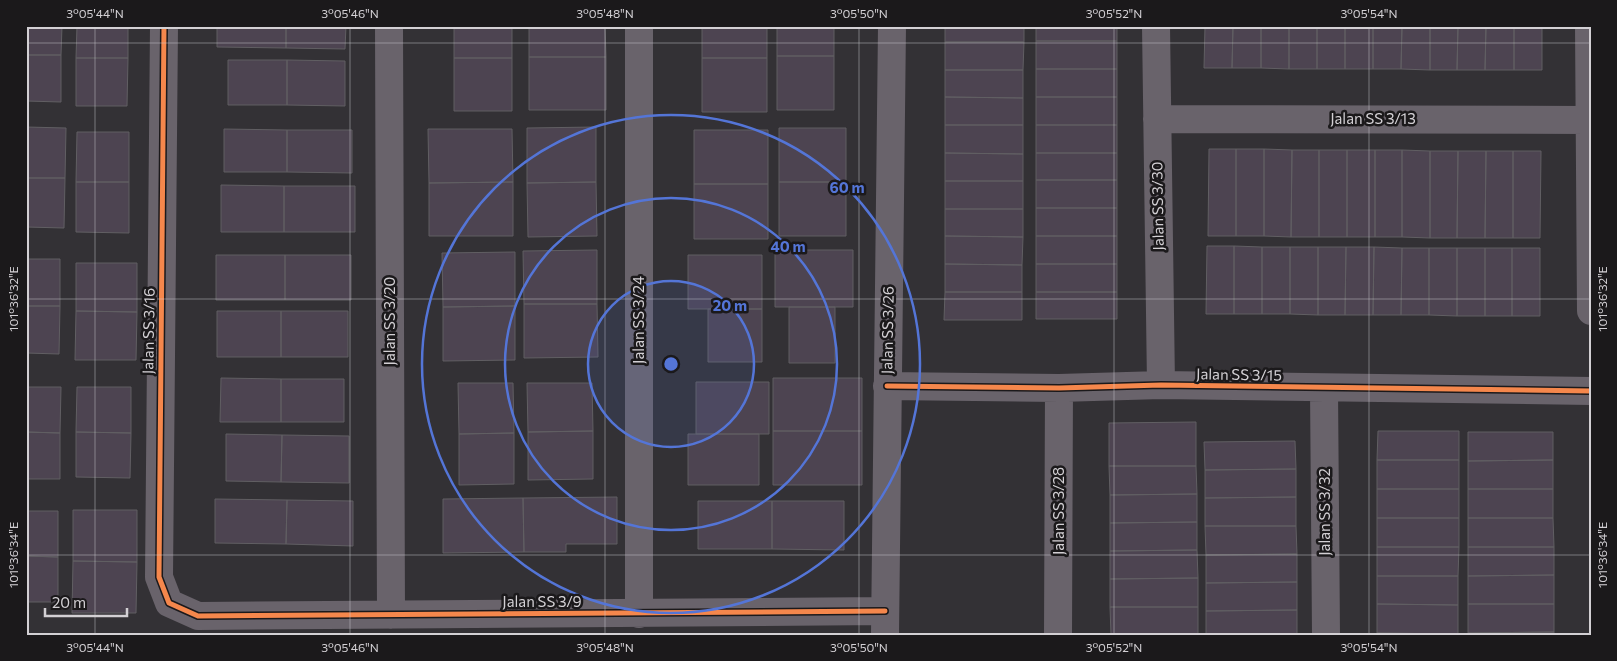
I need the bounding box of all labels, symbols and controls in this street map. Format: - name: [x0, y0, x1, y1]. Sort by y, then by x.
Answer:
- text: 3°05'44"N: [66, 6, 124, 20]
- text: 3°05'46"N: [321, 6, 379, 20]
- text: 3°05'48"N: [576, 6, 634, 20]
- text: 3°05'50"N: [830, 6, 888, 20]
- text: 3°05'52"N: [1086, 6, 1142, 20]
- text: 3°05'54"N: [1340, 6, 1398, 20]
- street label: Jalan SS 3/13: [1330, 109, 1416, 127]
- street label: Jalan SS 3/30: [1147, 161, 1167, 251]
- text: 60 m: [829, 178, 865, 196]
- text: 40 m: [770, 237, 806, 255]
- text: 101°36'32"E: [6, 266, 20, 332]
- text: 101°36'32"E: [1595, 266, 1609, 332]
- street label: Jalan SS 3/24: [629, 276, 647, 364]
- street label: Jalan SS 3/20: [380, 277, 398, 365]
- street label: Jalan SS 3/26: [877, 286, 897, 374]
- street label: Jalan SS 3/16: [138, 288, 158, 374]
- text: 20 m: [713, 296, 747, 314]
- centre of rings: [662, 355, 680, 373]
- street label: Jalan SS 3/15: [1196, 364, 1282, 384]
- street label: Jalan SS 3/28: [1049, 467, 1067, 555]
- street label: Jalan SS 3/32: [1315, 468, 1333, 556]
- text: 101°36'34"E: [6, 522, 20, 588]
- text: 101°36'34"E: [1595, 522, 1609, 588]
- scale bar: [45, 586, 128, 618]
- street label: Jalan SS 3/9: [502, 592, 582, 610]
- text: 20 m: [52, 593, 86, 611]
- text: 3°05'44"N: [66, 640, 124, 654]
- text: 3°05'46"N: [321, 640, 379, 654]
- text: 3°05'48"N: [576, 640, 634, 654]
- text: 3°05'50"N: [830, 640, 888, 654]
- text: 3°05'52"N: [1086, 640, 1142, 654]
- text: 3°05'54"N: [1340, 640, 1398, 654]

